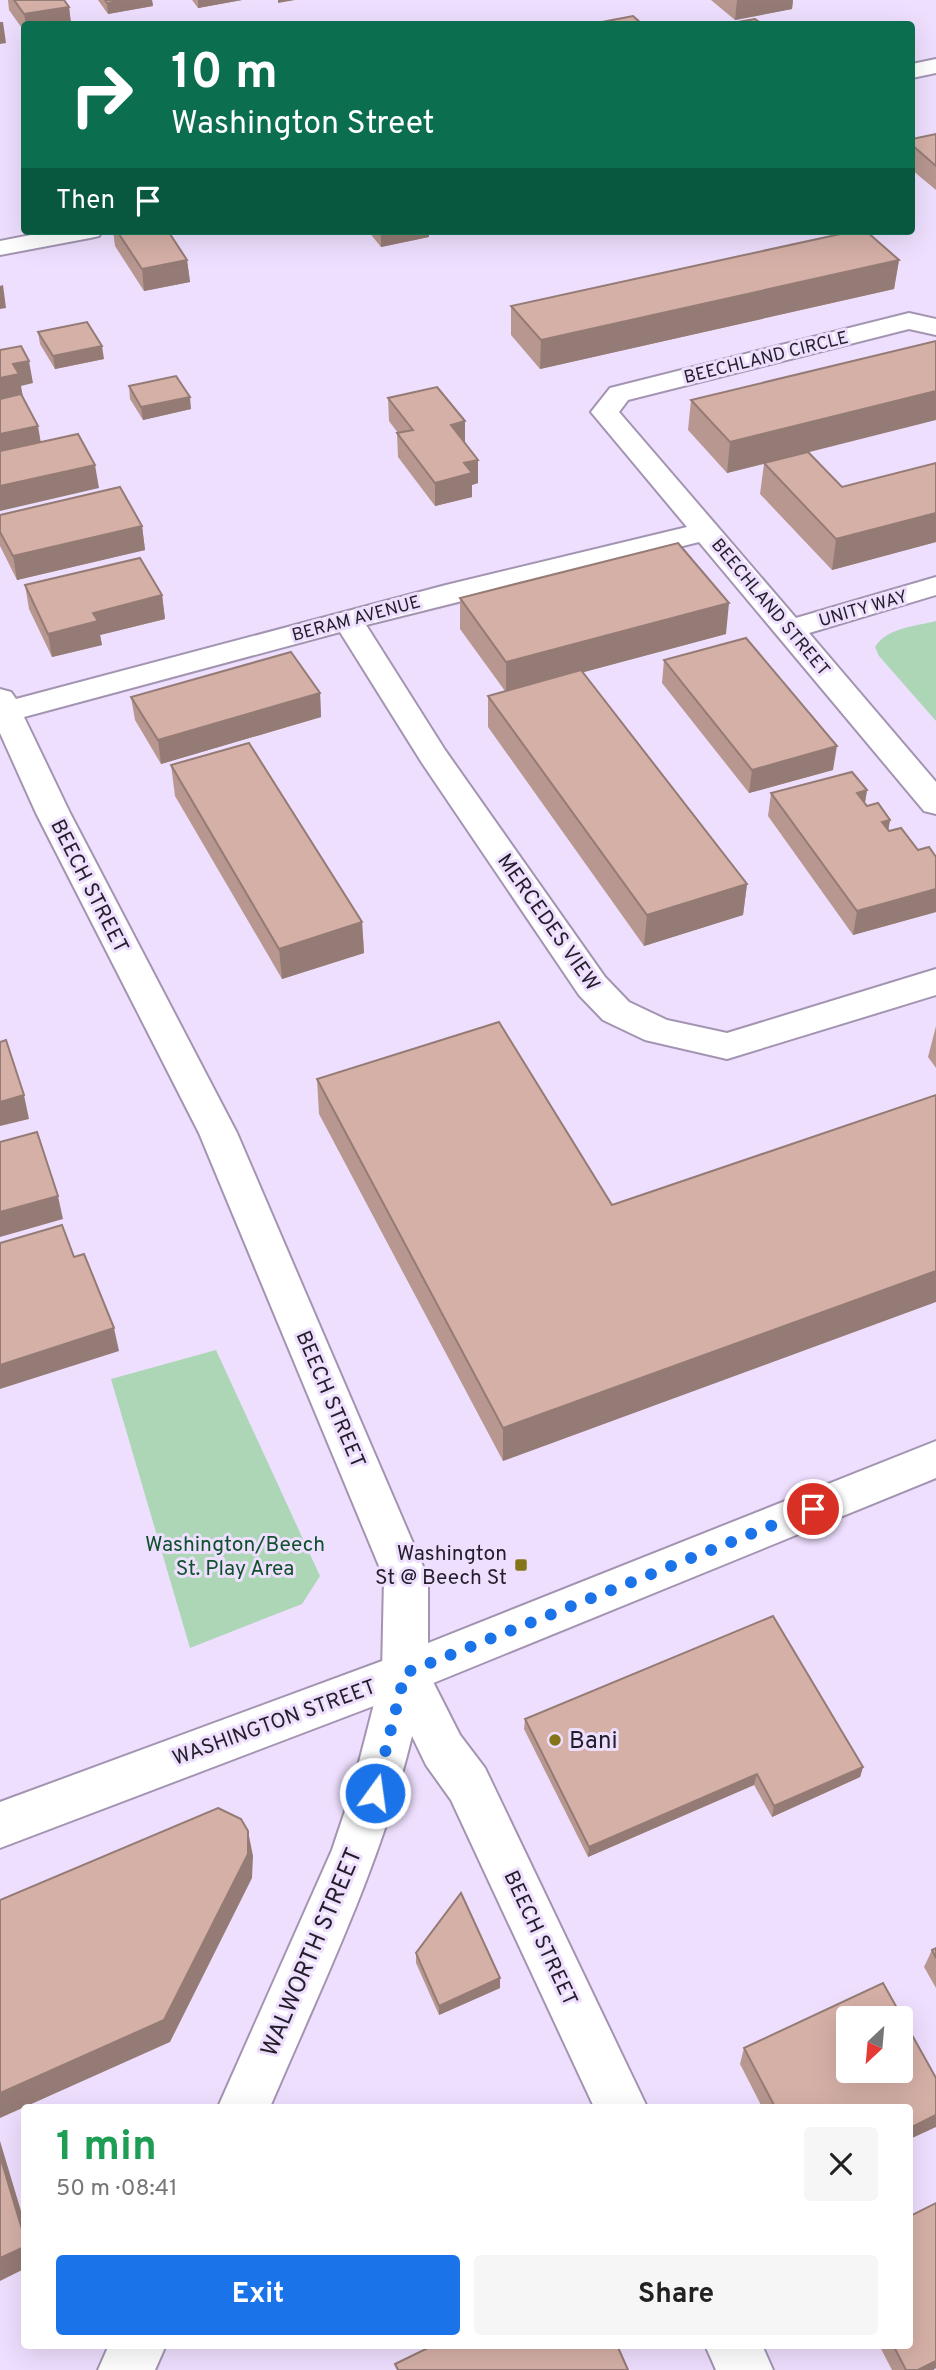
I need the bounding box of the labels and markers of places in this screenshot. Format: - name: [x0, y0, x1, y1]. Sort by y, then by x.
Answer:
- pin: [783, 1479, 843, 1539]
- place label: Washington St @ Beech St: [375, 1541, 507, 1592]
- marker: Washington St @ Beech St: [513, 1557, 529, 1573]
- place label: Bani: [569, 1727, 618, 1757]
- marker: Bani: [547, 1732, 563, 1748]

